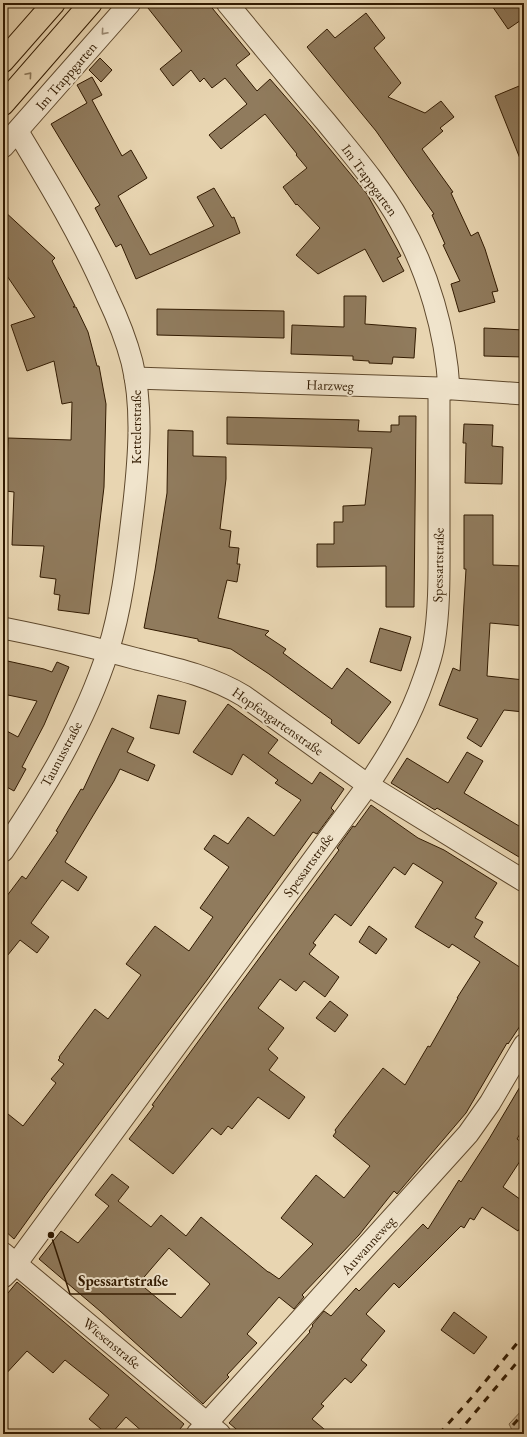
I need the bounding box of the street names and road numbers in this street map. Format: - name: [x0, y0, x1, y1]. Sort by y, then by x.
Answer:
- street label: Im Trappgarten: [31, 38, 101, 114]
- street label: Im Trappgarten: [338, 140, 403, 220]
- street label: Harzweg: [306, 375, 355, 395]
- street label: Kettelerstraße: [127, 389, 145, 464]
- street label: Spessartstraße: [428, 527, 448, 602]
- street label: Hopfengartenstraße: [229, 683, 328, 760]
- street label: Taunusstraße: [36, 718, 86, 790]
- street label: Spessartstraße: [279, 829, 338, 900]
- street label: Auwanneweg: [336, 1211, 400, 1279]
- street label: Wiesenstraße: [79, 1313, 145, 1373]

